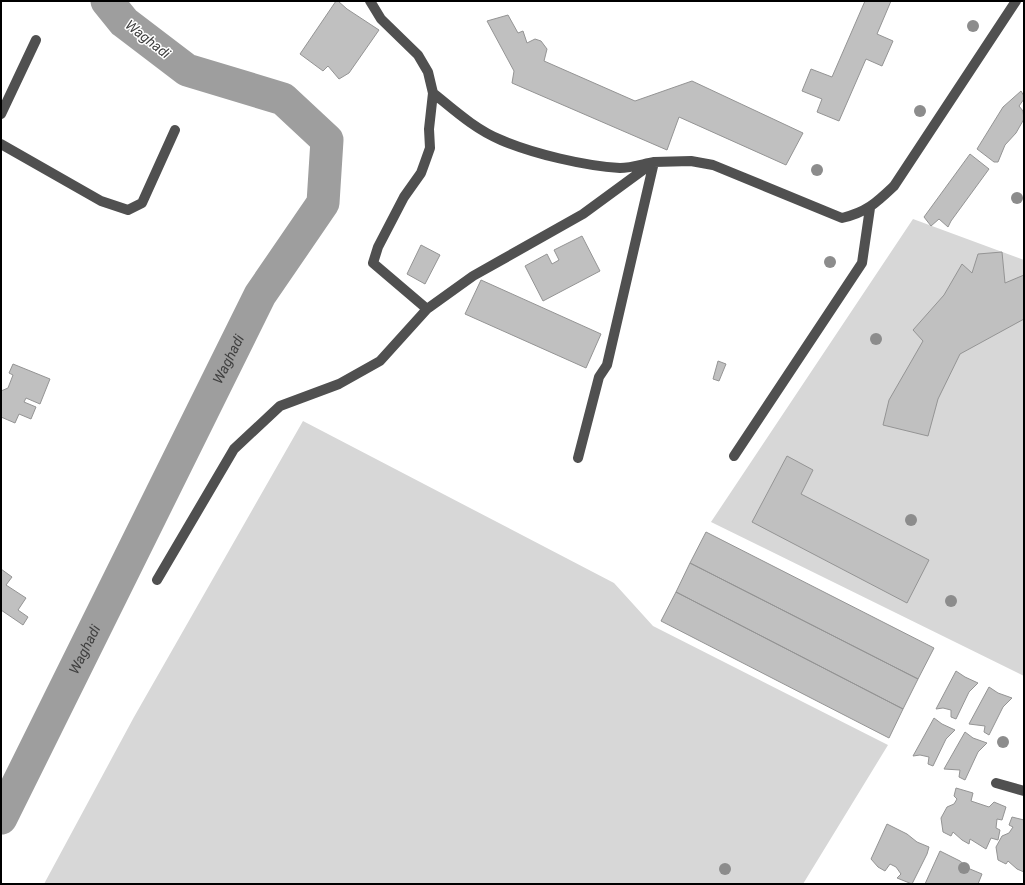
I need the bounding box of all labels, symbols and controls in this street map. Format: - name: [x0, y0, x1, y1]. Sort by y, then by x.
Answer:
- water label: Waghadi: [122, 16, 174, 62]
- water label: Waghadi: [209, 331, 247, 386]
- water label: Waghadi: [66, 622, 104, 677]

